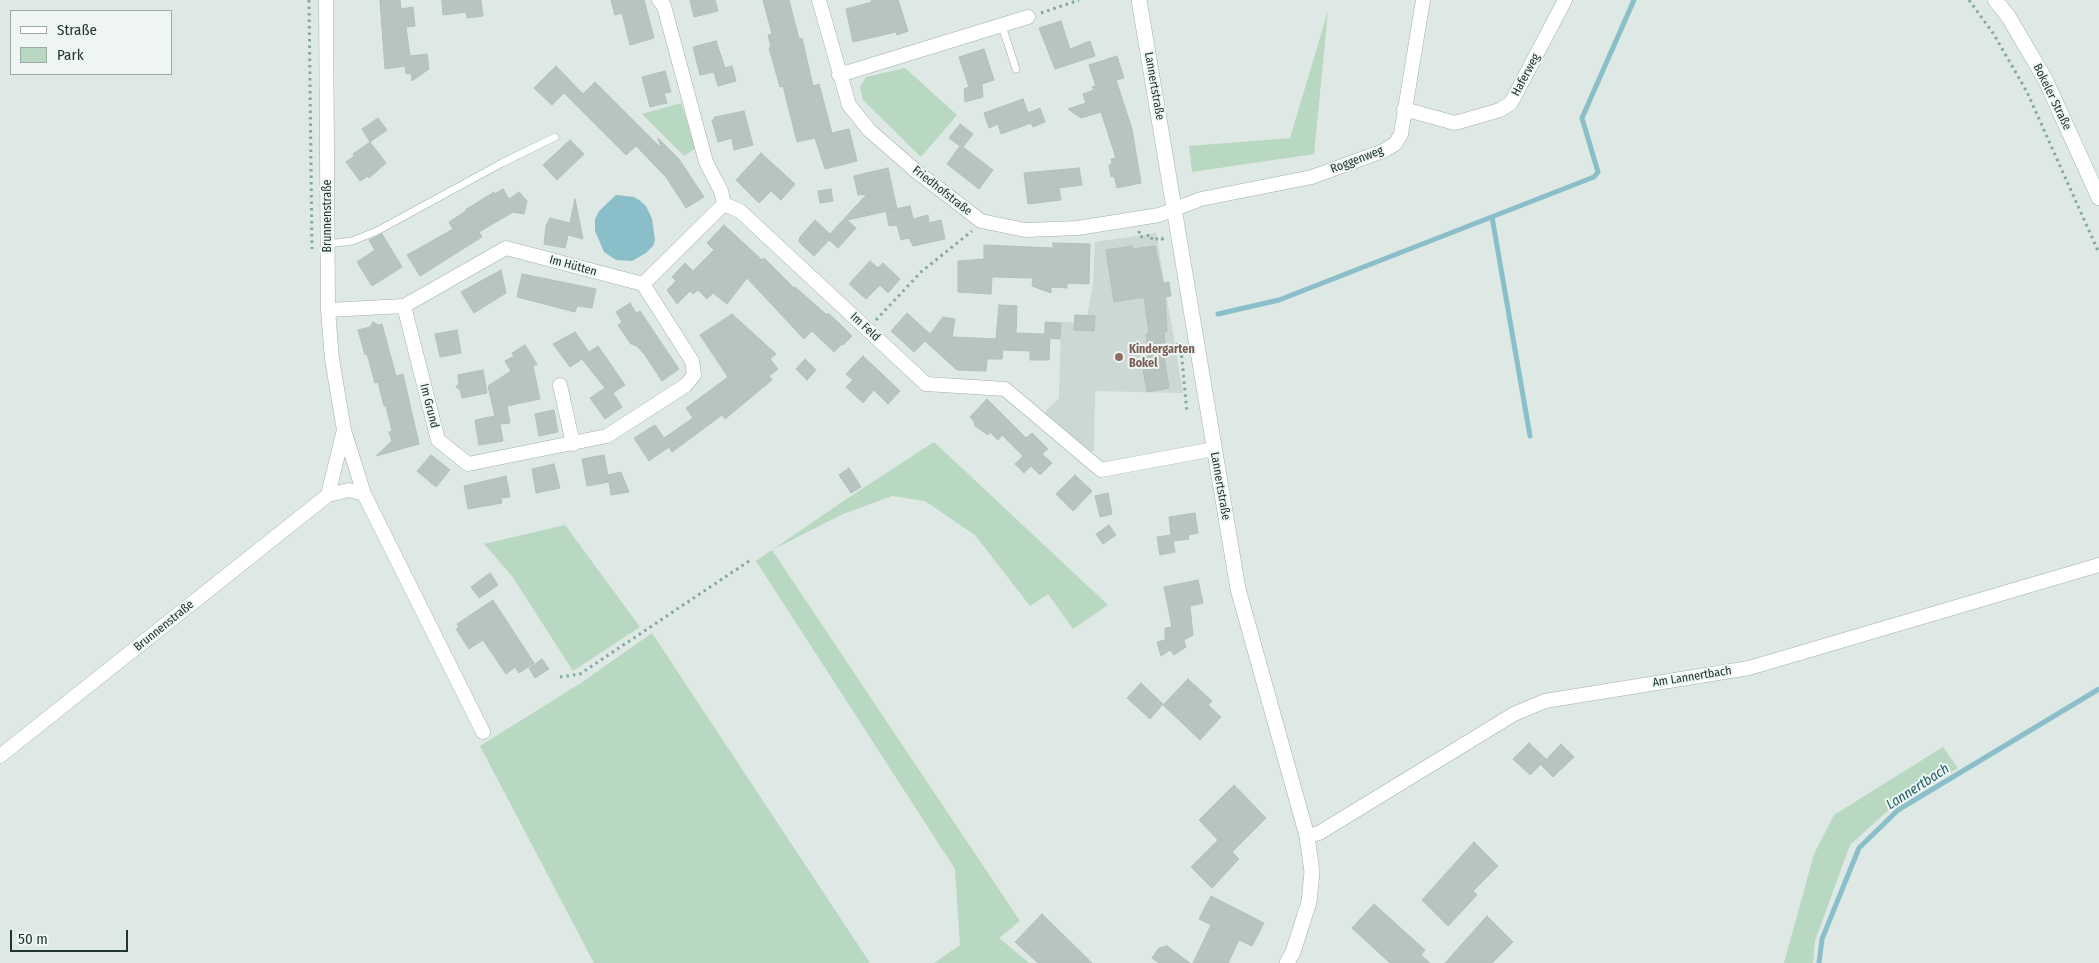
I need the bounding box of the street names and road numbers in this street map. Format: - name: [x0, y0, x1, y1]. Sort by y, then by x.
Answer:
- street label: Lannertstraße: [1141, 51, 1167, 121]
- street label: Haferweg: [1509, 51, 1543, 99]
- street label: Bokeler Straße: [2030, 61, 2074, 133]
- street label: Roggenweg: [1329, 143, 1385, 177]
- street label: Friedhofstraße: [909, 163, 975, 219]
- street label: Brunnenstraße: [321, 179, 335, 253]
- street label: Im Hütten: [548, 253, 598, 279]
- street label: Im Feld: [847, 310, 883, 344]
- street label: Im Grund: [417, 382, 441, 430]
- street label: Lannertstraße: [1207, 451, 1233, 521]
- street label: Brunnenstraße: [131, 597, 197, 655]
- street label: Am Lannertbach: [1651, 664, 1733, 690]

